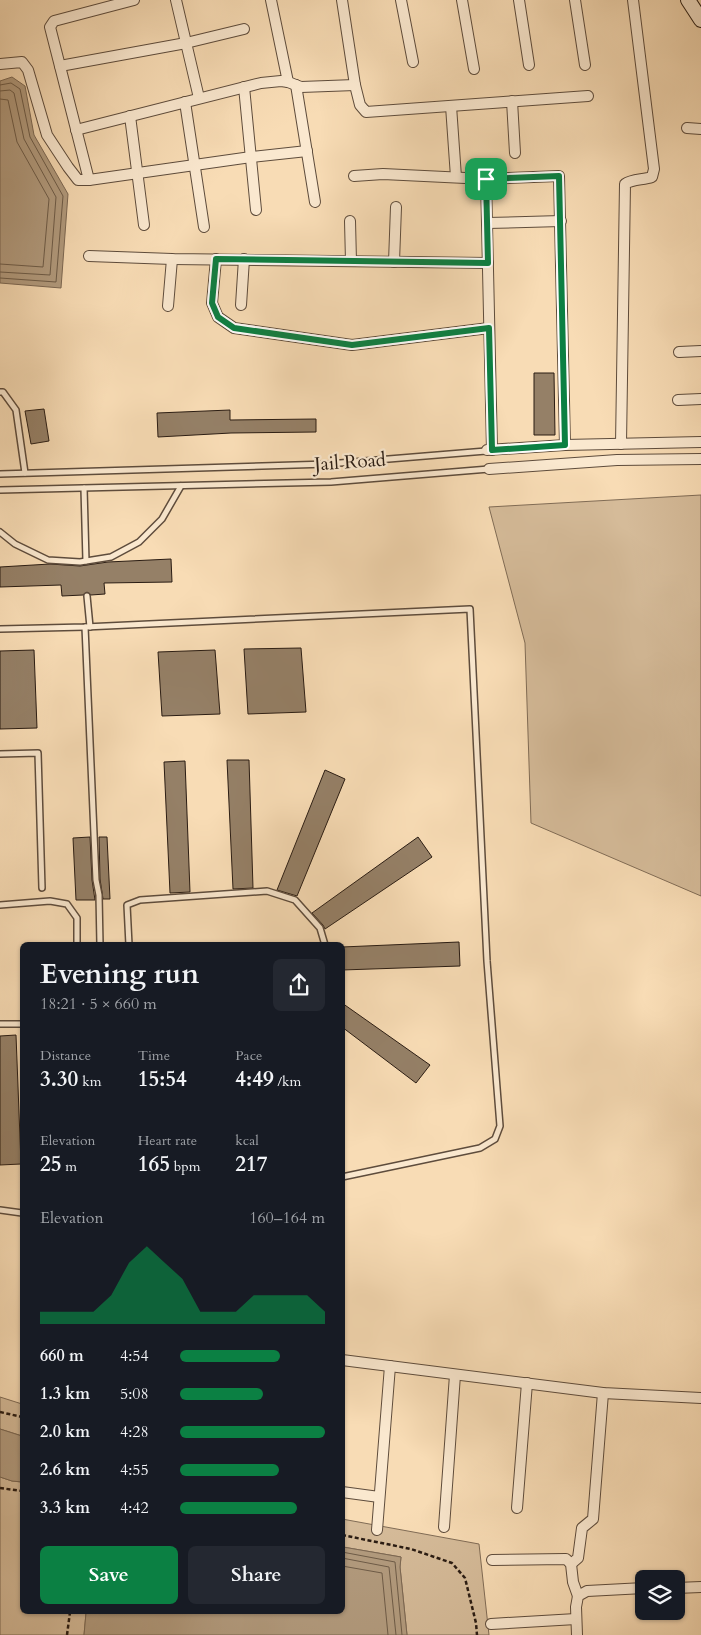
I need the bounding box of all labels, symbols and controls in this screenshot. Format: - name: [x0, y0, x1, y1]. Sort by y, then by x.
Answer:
- pin: [465, 158, 507, 200]
- icon: arrive: [472, 165, 500, 193]
- street label: Jail Road: [310, 447, 387, 478]
- text: Evening run: [40, 955, 199, 993]
- button: share: [273, 959, 325, 1011]
- text: 18:21 · 5 × 660 m: [40, 993, 157, 1015]
- text: Distance: [40, 1046, 91, 1065]
- text: Time: [138, 1046, 170, 1065]
- text: Pace: [235, 1046, 262, 1065]
- text: 3.30: [40, 1065, 78, 1094]
- text: 15:54: [138, 1065, 187, 1094]
- text: 4:49: [235, 1065, 274, 1094]
- text: km: [78, 1072, 101, 1091]
- text: /km: [274, 1072, 301, 1091]
- text: Elevation: [40, 1131, 96, 1150]
- text: Heart rate: [138, 1131, 197, 1150]
- text: kcal: [235, 1131, 259, 1150]
- text: 25: [40, 1150, 62, 1179]
- text: 165: [138, 1150, 170, 1179]
- text: 217: [235, 1150, 268, 1179]
- text: m: [62, 1157, 77, 1176]
- text: bpm: [170, 1157, 201, 1176]
- text: Elevation: [40, 1207, 104, 1229]
- text: 160–164 m: [249, 1207, 325, 1229]
- text: 660 m: [40, 1345, 84, 1367]
- text: 4:54: [120, 1345, 149, 1367]
- text: 1.3 km: [40, 1383, 90, 1405]
- text: 5:08: [120, 1383, 149, 1405]
- text: 2.0 km: [40, 1421, 90, 1443]
- text: 4:28: [120, 1421, 149, 1443]
- text: 2.6 km: [40, 1459, 90, 1481]
- text: 4:55: [120, 1459, 149, 1481]
- text: 3.3 km: [40, 1497, 90, 1519]
- text: 4:42: [120, 1497, 149, 1519]
- button: Save: [40, 1546, 178, 1604]
- button: Share: [188, 1546, 325, 1604]
- map controls: [635, 1570, 685, 1620]
- button: layers: [635, 1570, 685, 1620]

